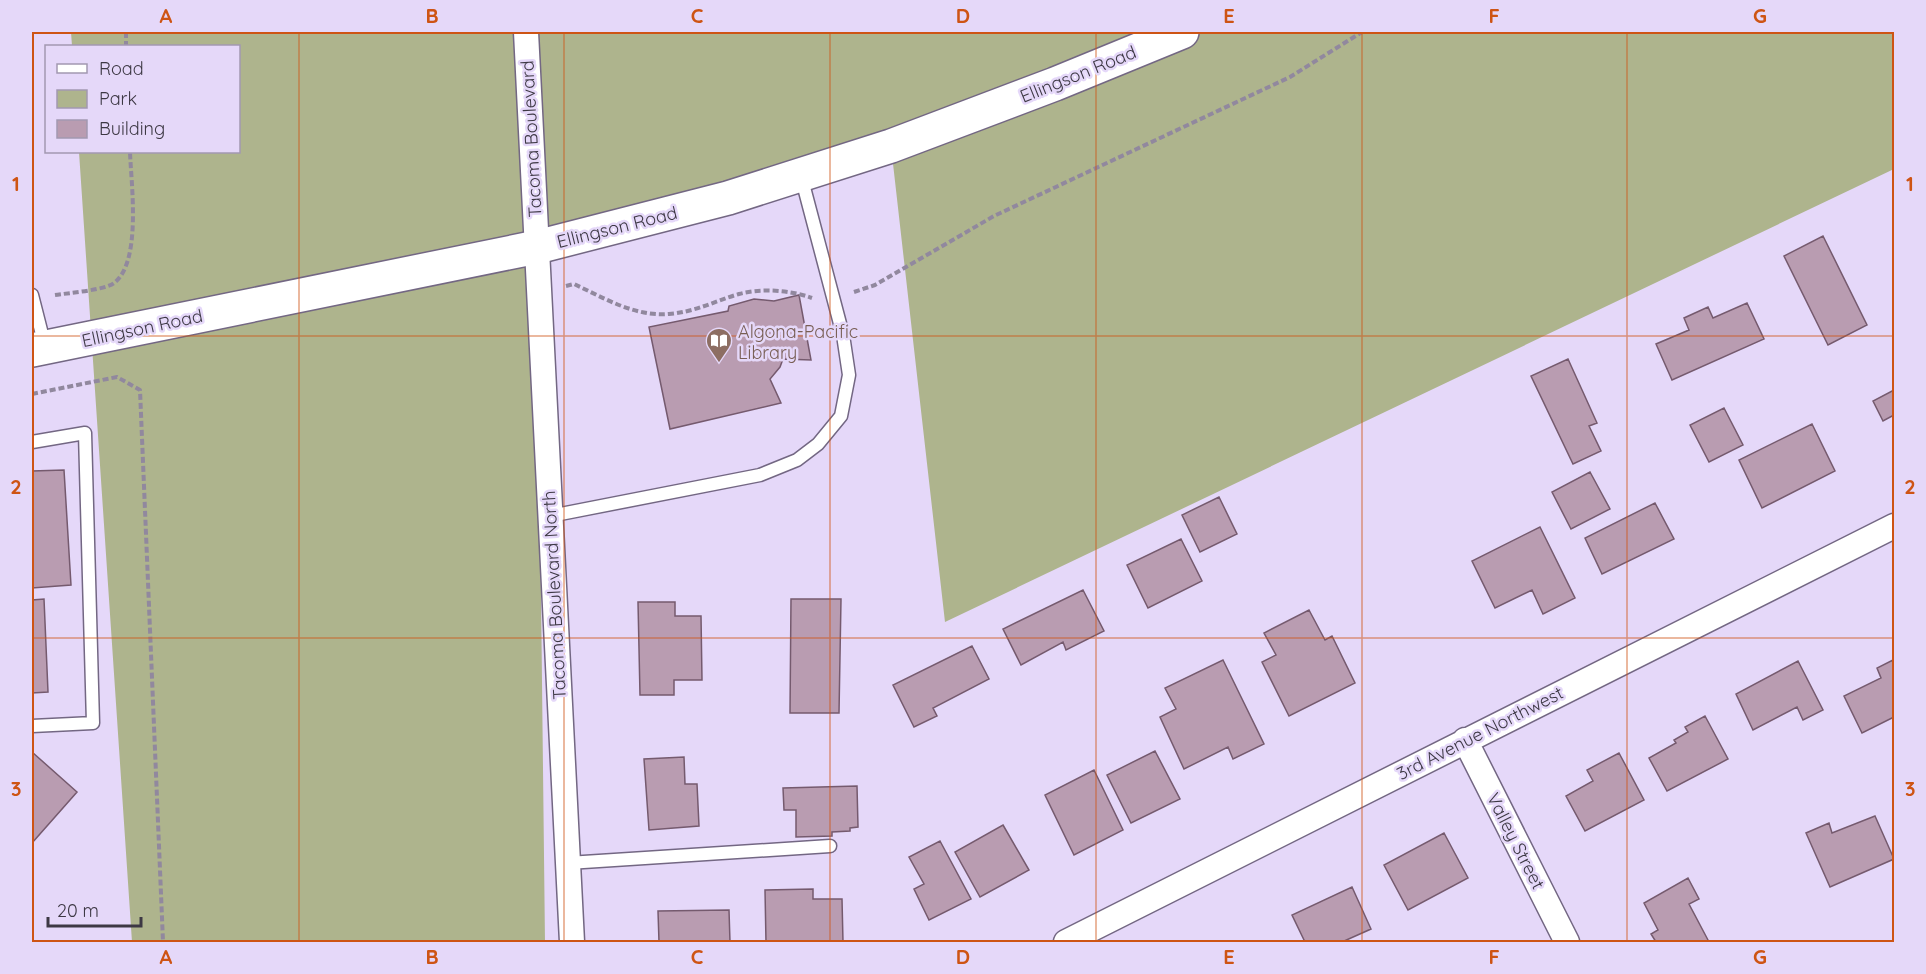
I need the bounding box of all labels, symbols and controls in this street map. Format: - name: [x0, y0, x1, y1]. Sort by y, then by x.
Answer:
- text: A: [160, 3, 173, 28]
- text: B: [425, 3, 439, 28]
- text: C: [691, 3, 704, 28]
- text: D: [956, 3, 970, 28]
- text: E: [1223, 3, 1235, 28]
- text: F: [1488, 3, 1500, 28]
- text: G: [1753, 3, 1767, 28]
- street label: Ellingson Road: [1017, 40, 1139, 108]
- legend: [45, 45, 240, 153]
- text: Road: [99, 57, 144, 80]
- street label: Tacoma Boulevard: [515, 60, 547, 218]
- text: Park: [99, 87, 137, 110]
- text: Building: [99, 117, 165, 140]
- text: 1: [12, 171, 20, 196]
- text: 1: [1906, 171, 1914, 196]
- street label: Ellingson Road: [554, 201, 680, 253]
- street label: Ellingson Road: [79, 304, 205, 352]
- place label: Algona-Pacific Library: [738, 320, 858, 364]
- library icon: Algona-Pacific Library: [704, 326, 734, 364]
- text: 2: [10, 474, 22, 499]
- text: 2: [1904, 474, 1916, 499]
- street label: Tacoma Boulevard North: [537, 490, 571, 700]
- street label: 3rd Avenue Northwest: [1393, 681, 1567, 785]
- text: 3: [11, 776, 21, 801]
- text: 3: [1905, 776, 1915, 801]
- street label: Valley Street: [1482, 789, 1550, 893]
- scale bar: [48, 890, 141, 928]
- text: 20 m: [57, 899, 99, 922]
- text: A: [160, 944, 173, 969]
- text: B: [425, 944, 439, 969]
- text: C: [691, 944, 704, 969]
- text: D: [956, 944, 970, 969]
- text: E: [1223, 944, 1235, 969]
- text: F: [1488, 944, 1500, 969]
- text: G: [1753, 944, 1767, 969]

